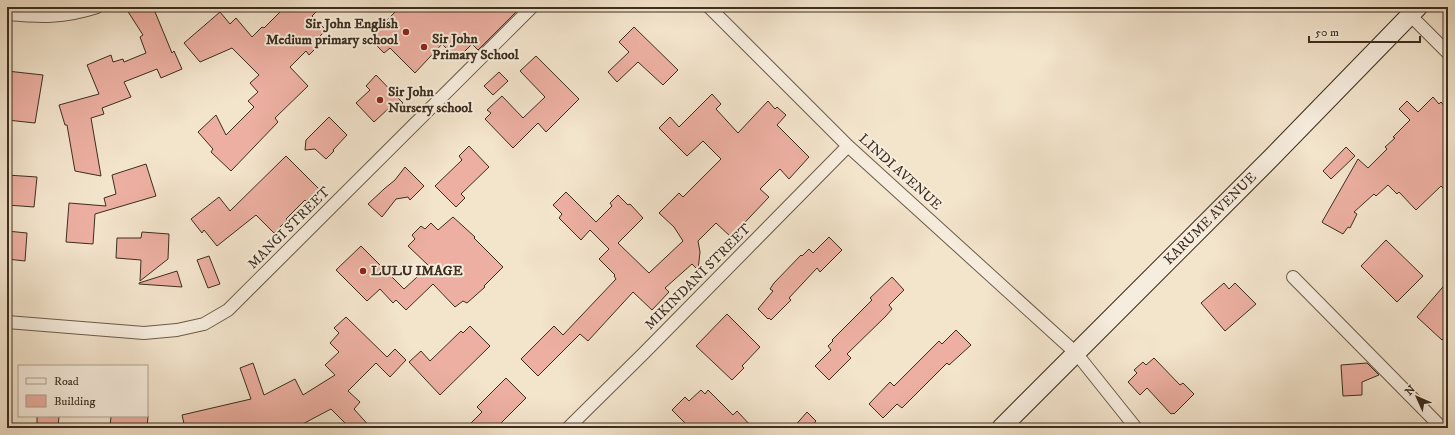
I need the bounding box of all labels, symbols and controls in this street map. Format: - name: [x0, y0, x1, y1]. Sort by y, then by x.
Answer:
- place label: Sir John English Medium primary school: [266, 15, 399, 49]
- scale bar: [1309, 18, 1420, 44]
- text: 50 m: [1315, 25, 1339, 40]
- marker: Sir John English Medium primary school: [401, 27, 411, 37]
- place label: Sir John Primary School: [432, 30, 519, 64]
- marker: Sir John Primary School: [419, 42, 429, 52]
- place label: Sir John Nursery school: [388, 83, 473, 117]
- marker: Sir John Nursery school: [375, 95, 385, 105]
- street label: LINDI AVENUE: [855, 130, 945, 214]
- street label: KARUME AVENUE: [1160, 168, 1261, 269]
- street label: MANGI STREET: [244, 183, 334, 273]
- street label: MIKINDANI STREET: [641, 220, 755, 334]
- place label: LULU IMAGE: [371, 262, 463, 280]
- marker: LULU IMAGE: [358, 266, 368, 276]
- legend: [18, 365, 148, 417]
- text: Road: [54, 374, 79, 389]
- north arrow: [1397, 377, 1437, 417]
- text: N: [1402, 382, 1419, 399]
- text: Building: [54, 394, 95, 409]

